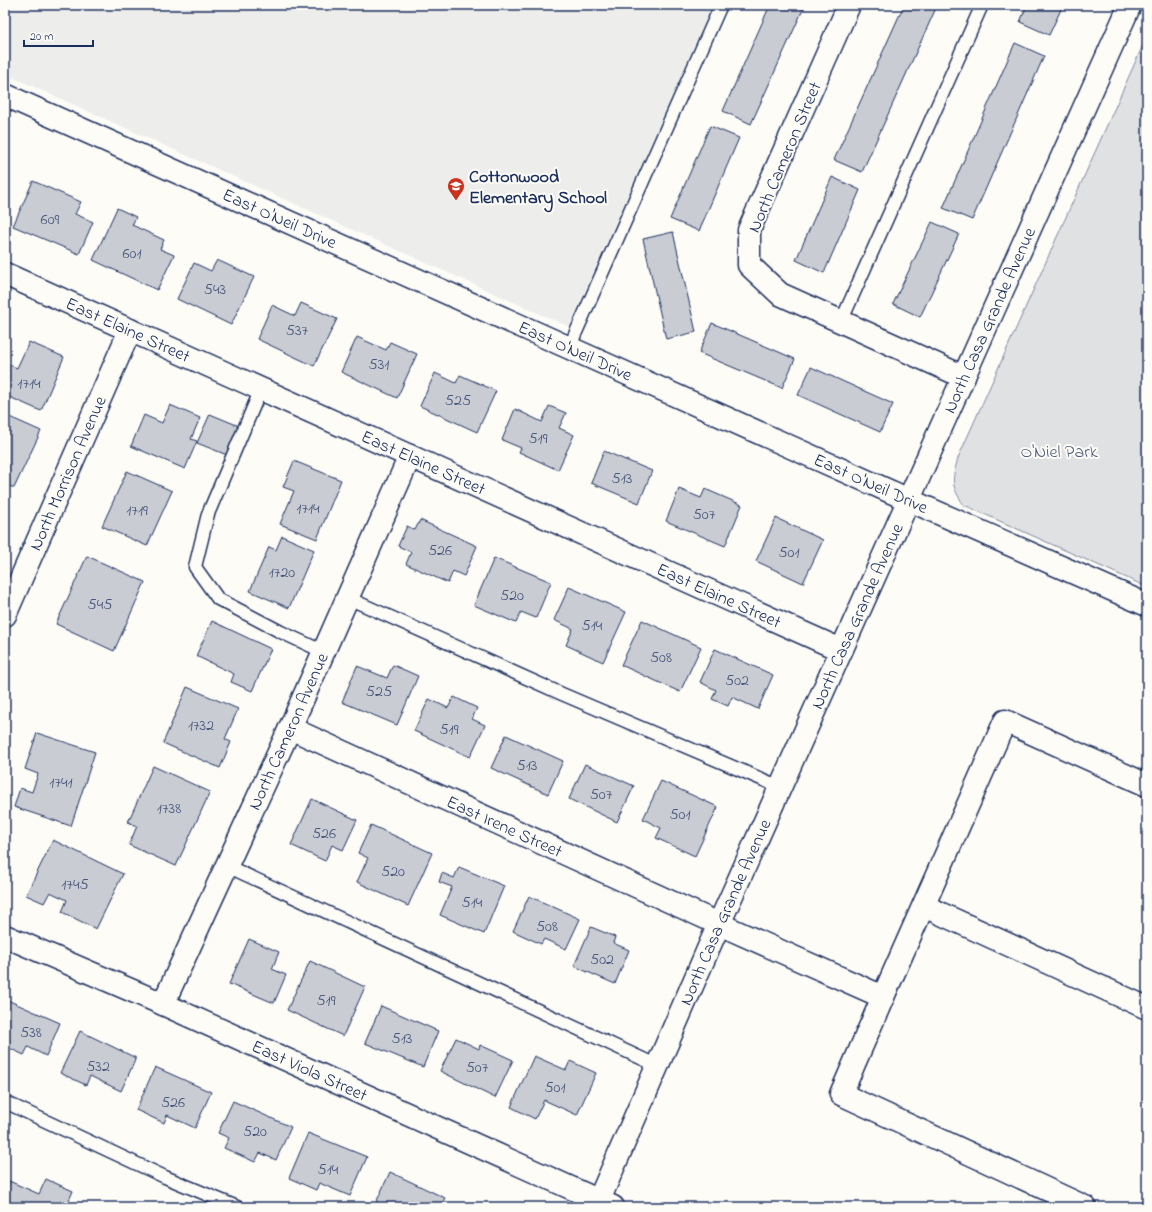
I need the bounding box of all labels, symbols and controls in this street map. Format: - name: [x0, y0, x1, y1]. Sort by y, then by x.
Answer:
- scale bar: [24, 22, 93, 48]
- text: 20 m: [30, 28, 53, 46]
- street label: North Cameron Street: [742, 78, 829, 237]
- place label: Cottonwood Elementary School: [469, 165, 607, 213]
- school or university icon: Cottonwood Elementary School: [446, 176, 466, 201]
- street label: East O'Neil Drive: [218, 183, 341, 257]
- house number: 609: [41, 208, 60, 232]
- street label: North Casa Grande Avenue: [938, 223, 1044, 418]
- house number: 601: [122, 242, 142, 266]
- house number: 543: [204, 278, 226, 302]
- street label: East Elaine Street: [61, 292, 194, 371]
- street label: East O'Neil Drive: [513, 315, 637, 390]
- house number: 537: [286, 319, 309, 343]
- house number: 531: [369, 353, 389, 377]
- house number: 1714: [17, 372, 41, 396]
- house number: 525: [445, 389, 471, 413]
- street label: North Morrison Avenue: [24, 391, 115, 555]
- street label: East Elaine Street: [356, 425, 489, 503]
- house number: 519: [528, 427, 548, 451]
- park label: O'Niel Park: [1020, 440, 1098, 466]
- street label: East O'Neil Drive: [809, 448, 932, 522]
- house number: 513: [612, 467, 632, 491]
- house number: 1714: [296, 497, 320, 521]
- house number: 1719: [126, 499, 148, 523]
- house number: 507: [693, 503, 716, 527]
- street label: North Casa Grande Avenue: [806, 519, 912, 714]
- house number: 526: [428, 539, 452, 563]
- house number: 501: [778, 541, 800, 565]
- street label: East Elaine Street: [652, 558, 785, 636]
- house number: 1720: [269, 561, 295, 585]
- house number: 520: [500, 584, 524, 608]
- house number: 545: [88, 593, 112, 617]
- house number: 514: [582, 614, 603, 638]
- house number: 508: [650, 646, 672, 670]
- street label: North Cameron Avenue: [243, 648, 337, 815]
- house number: 502: [725, 669, 749, 693]
- house number: 525: [366, 680, 392, 704]
- house number: 1732: [188, 714, 214, 738]
- house number: 519: [439, 718, 459, 742]
- house number: 513: [517, 754, 537, 778]
- house number: 1741: [49, 771, 73, 795]
- house number: 507: [590, 783, 613, 807]
- street label: East Irene Street: [441, 790, 566, 866]
- house number: 1738: [157, 797, 181, 821]
- house number: 501: [669, 803, 691, 827]
- street label: North Casa Grande Avenue: [674, 815, 780, 1010]
- house number: 526: [312, 822, 336, 846]
- house number: 520: [381, 860, 405, 884]
- house number: 1745: [61, 873, 89, 897]
- house number: 514: [462, 891, 483, 915]
- house number: 508: [536, 915, 558, 939]
- house number: 502: [590, 948, 614, 972]
- house number: 519: [316, 989, 336, 1013]
- house number: 538: [20, 1021, 42, 1045]
- house number: 513: [392, 1027, 412, 1051]
- street label: East Viola Street: [247, 1035, 371, 1109]
- house number: 532: [86, 1055, 110, 1079]
- house number: 507: [466, 1056, 489, 1080]
- house number: 501: [544, 1076, 566, 1100]
- house number: 526: [161, 1091, 185, 1115]
- house number: 520: [243, 1120, 267, 1144]
- house number: 514: [318, 1158, 339, 1182]

